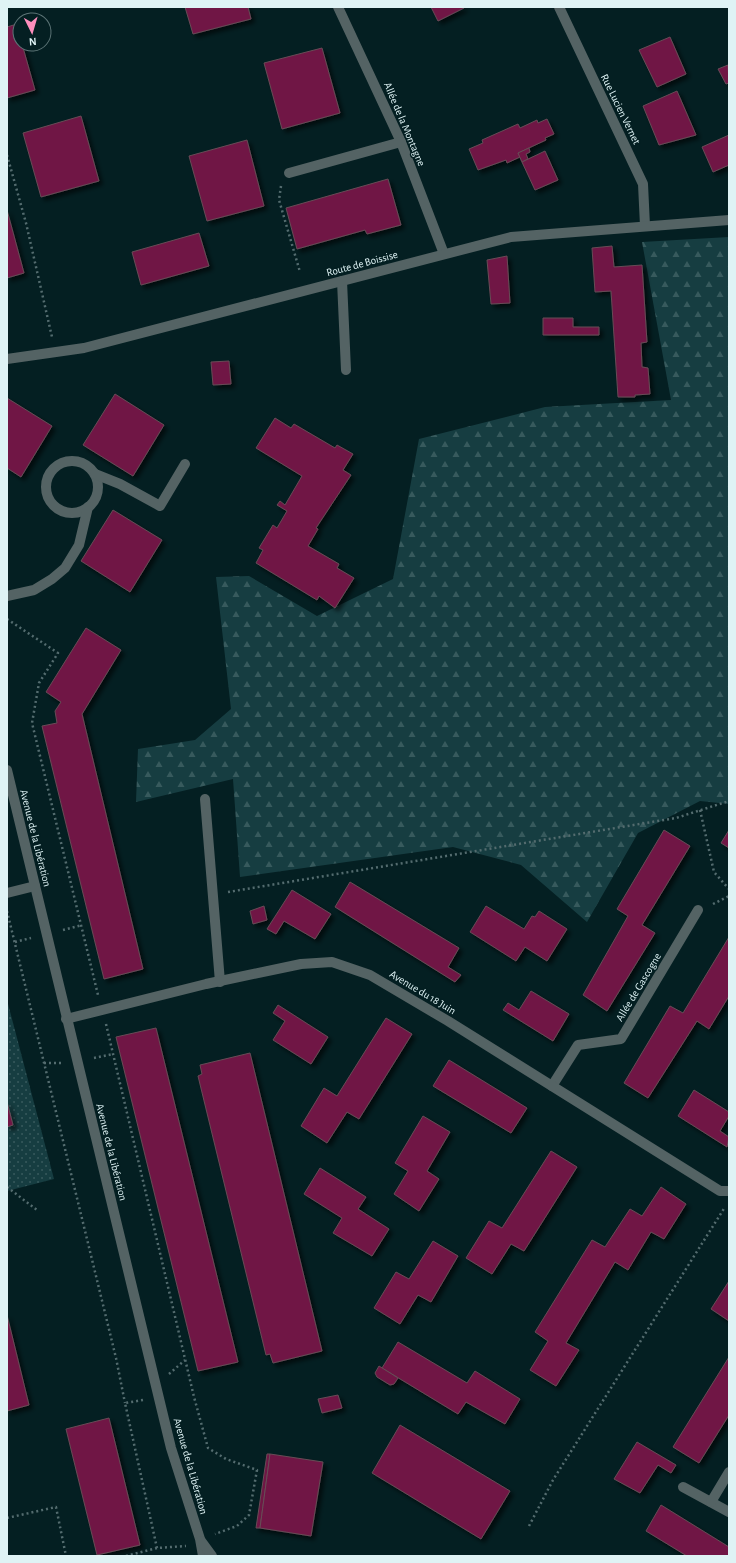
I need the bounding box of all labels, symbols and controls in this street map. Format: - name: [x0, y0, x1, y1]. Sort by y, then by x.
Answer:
- north arrow: [12, 12, 52, 52]
- text: N: [29, 36, 37, 47]
- street label: Rue Lucien Vernet: [599, 72, 642, 146]
- street label: Allée de la Montagne: [382, 81, 427, 168]
- street label: Route de Boissise: [325, 249, 399, 278]
- street label: Avenue de la Libération: [18, 788, 53, 888]
- street label: Allée de Gascogne: [614, 951, 663, 1023]
- street label: Avenue du 18 Juin: [388, 968, 458, 1016]
- street label: Avenue de la Libération: [94, 1102, 129, 1202]
- street label: Avenue de la Libération: [171, 1417, 210, 1516]

